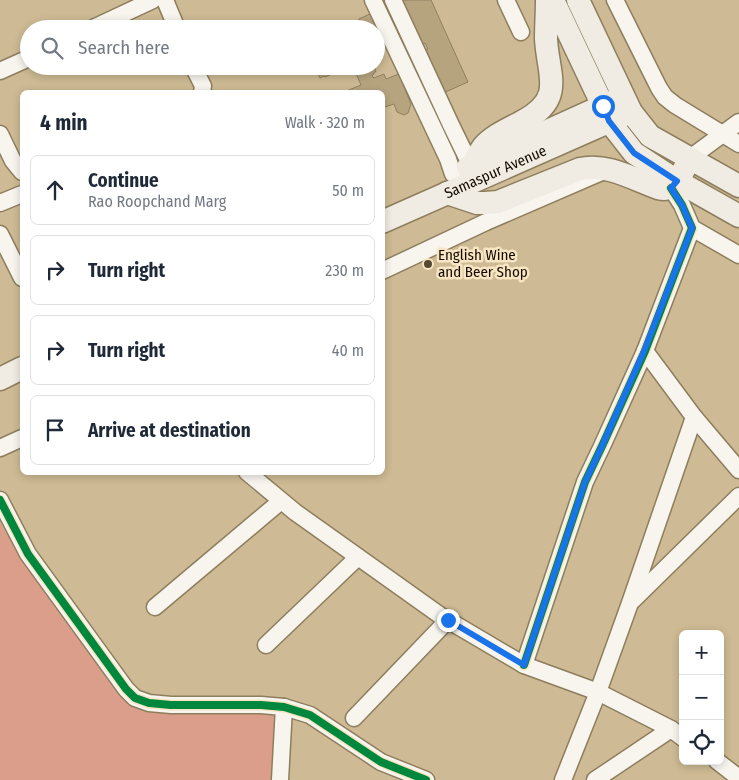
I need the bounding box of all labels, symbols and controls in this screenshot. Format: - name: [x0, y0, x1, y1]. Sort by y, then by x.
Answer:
- search box: [20, 20, 385, 75]
- icon: search: [38, 34, 66, 62]
- text: Search here: [78, 36, 170, 59]
- route start: [592, 95, 615, 118]
- text: 4 min: [40, 110, 88, 136]
- text: Walk · 320 m: [285, 113, 365, 132]
- street label: Samaspur Avenue: [442, 141, 549, 202]
- text: Continue: [88, 169, 159, 192]
- icon: ahead: [41, 176, 69, 204]
- text: 50 m: [332, 181, 364, 200]
- text: Rao Roopchand Marg: [88, 192, 226, 211]
- place label: English Wine and Beer Shop: [438, 246, 528, 281]
- icon: right: [41, 256, 69, 284]
- marker: English Wine and Beer Shop: [422, 258, 434, 270]
- text: Turn right: [88, 259, 165, 282]
- text: 230 m: [325, 261, 364, 280]
- icon: right: [41, 336, 69, 364]
- text: Turn right: [88, 339, 165, 362]
- text: 40 m: [332, 341, 364, 360]
- icon: arrive: [41, 416, 69, 444]
- text: Arrive at destination: [88, 419, 251, 442]
- route end: [437, 609, 460, 632]
- map controls: [679, 630, 724, 765]
- button: +: [679, 630, 724, 675]
- button: −: [679, 675, 724, 720]
- button: locate: [679, 720, 724, 765]

